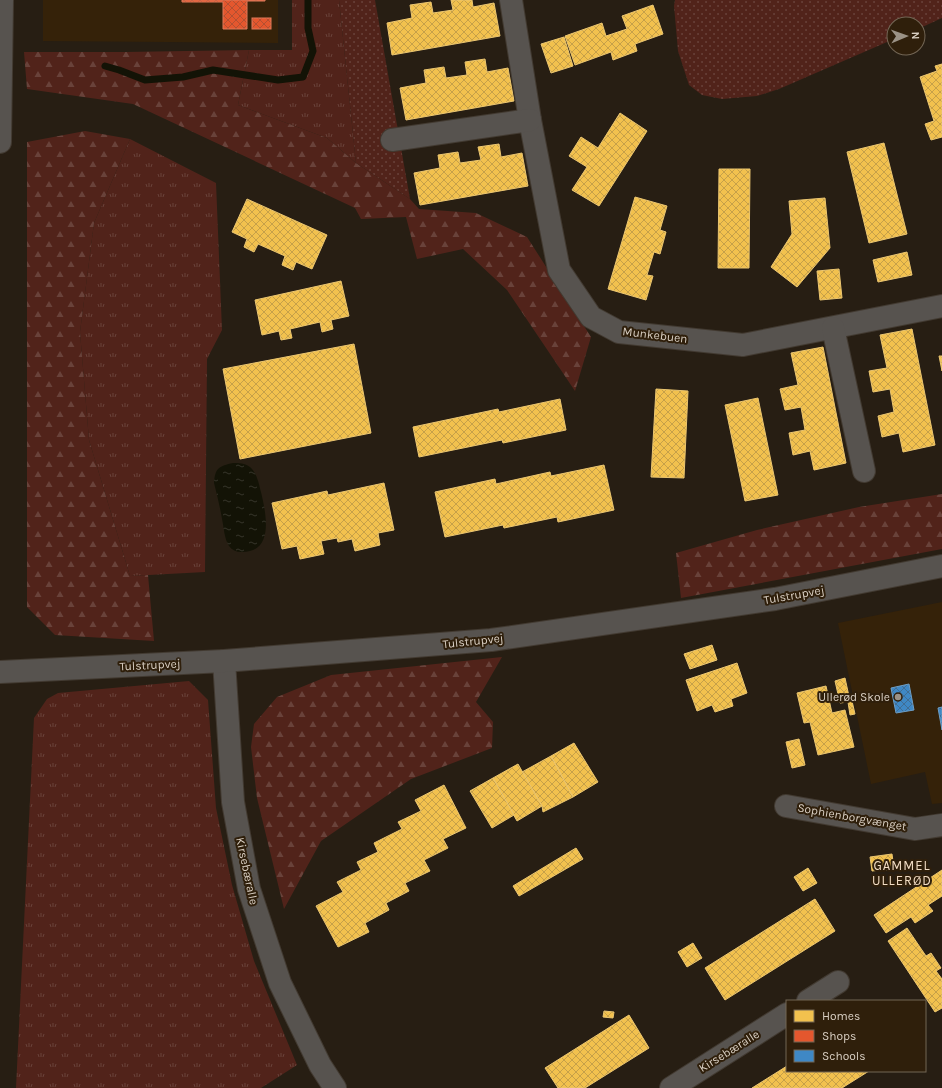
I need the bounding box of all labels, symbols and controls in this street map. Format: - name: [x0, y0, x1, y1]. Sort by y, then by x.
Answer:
- north arrow: [886, 16, 926, 56]
- text: N: [909, 31, 922, 40]
- street label: Munkebuen: [622, 324, 688, 346]
- street label: Tulstrupvej: [763, 583, 825, 607]
- street label: Tulstrupvej: [442, 631, 504, 651]
- street label: Tulstrupvej: [119, 656, 181, 674]
- place label: Ullerød Skole: [818, 690, 890, 704]
- marker: Ullerød Skole: [893, 692, 903, 702]
- street label: Sophienborgvænget: [796, 801, 908, 834]
- street label: Kirsebæralle: [233, 836, 261, 906]
- district label: GAMMEL ULLERØD: [872, 858, 932, 888]
- legend: [786, 1000, 926, 1072]
- text: Homes: [822, 1009, 860, 1023]
- street label: Kirsebæralle: [696, 1027, 762, 1075]
- text: Shops: [822, 1029, 856, 1043]
- text: Schools: [822, 1049, 865, 1063]

